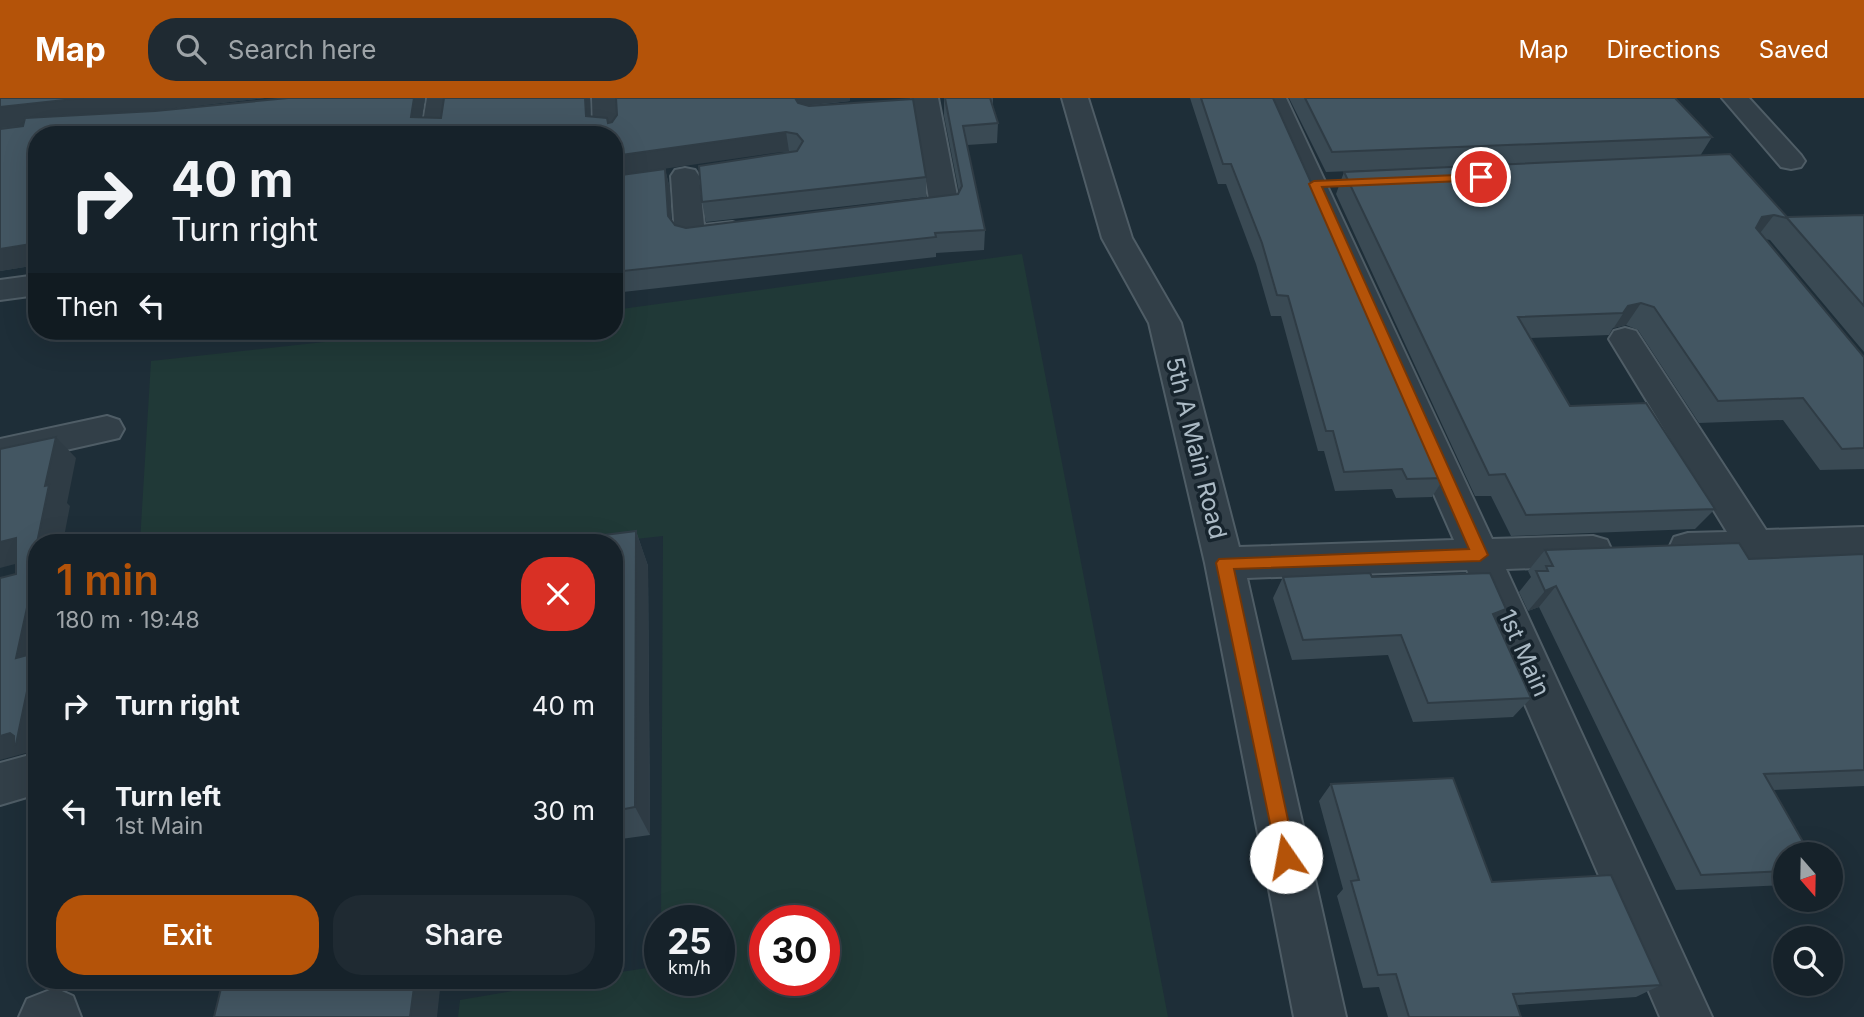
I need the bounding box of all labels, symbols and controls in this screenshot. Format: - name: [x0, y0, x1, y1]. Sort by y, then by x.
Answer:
- search box: [148, 18, 638, 81]
- text: Map: [35, 29, 106, 69]
- icon: search: [172, 30, 210, 68]
- text: Search here: [228, 34, 376, 65]
- text: Map: [1519, 35, 1568, 64]
- text: Directions: [1606, 35, 1721, 64]
- text: Saved: [1759, 35, 1829, 64]
- pin: [1451, 147, 1511, 207]
- text: 40 m: [171, 150, 294, 209]
- icon: right: [56, 154, 147, 245]
- icon: arrive: [1462, 158, 1500, 196]
- text: Turn right: [171, 210, 318, 249]
- icon: left: [133, 287, 171, 325]
- text: Then: [56, 291, 119, 322]
- street label: 5th A Main Road: [1160, 354, 1233, 542]
- text: 1 min: [56, 554, 159, 605]
- button: close: [521, 557, 595, 631]
- street label: 1st Main: [1492, 605, 1556, 701]
- text: 180 m · 19:48: [56, 606, 200, 634]
- icon: right: [56, 687, 94, 725]
- text: Turn right: [115, 690, 240, 721]
- text: 40 m: [532, 690, 595, 721]
- text: Turn left: [115, 781, 221, 812]
- icon: left: [56, 792, 94, 830]
- text: 30 m: [532, 795, 595, 826]
- text: 1st Main: [115, 812, 203, 840]
- position arrow: [1249, 820, 1323, 894]
- north arrow: [1773, 842, 1843, 912]
- map controls: [1773, 842, 1843, 996]
- button: Exit: [56, 895, 319, 975]
- button: Share: [333, 895, 595, 975]
- speed limit sign: 30: [749, 905, 840, 996]
- text: 25: [667, 920, 712, 962]
- button: search: [1773, 926, 1843, 996]
- text: km/h: [668, 957, 711, 978]

